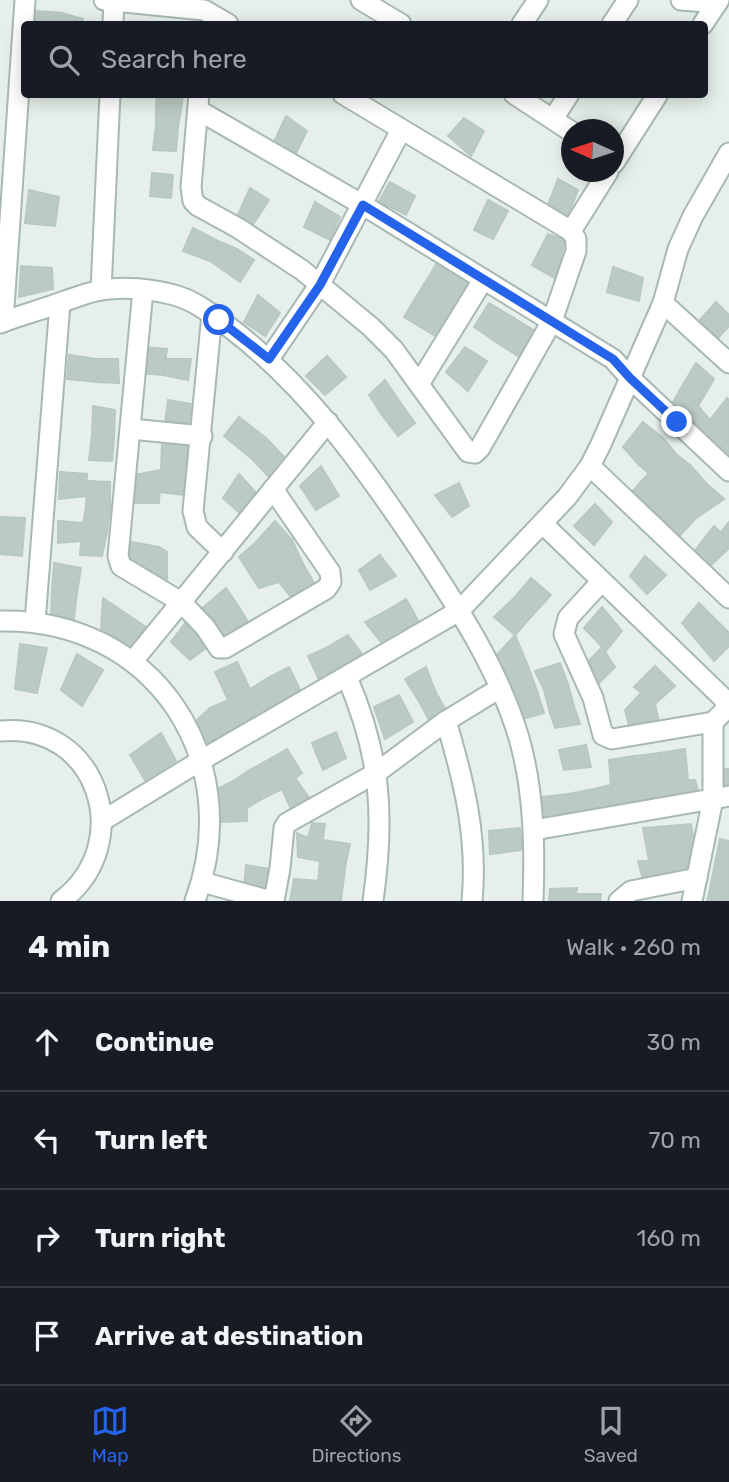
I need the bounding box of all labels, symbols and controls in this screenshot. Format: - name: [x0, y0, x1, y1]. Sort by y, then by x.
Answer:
- search box: [21, 21, 708, 98]
- icon: search: [45, 41, 83, 79]
- text: Search here: [101, 44, 247, 75]
- north arrow: [561, 119, 624, 182]
- route start: [203, 304, 234, 335]
- route end: [661, 406, 692, 437]
- text: 4 min: [28, 929, 110, 965]
- text: Walk · 260 m: [566, 933, 701, 961]
- icon: ahead: [28, 1023, 66, 1061]
- text: Continue: [95, 1027, 214, 1058]
- text: 30 m: [646, 1028, 701, 1056]
- icon: left: [28, 1121, 66, 1159]
- text: Turn left: [95, 1125, 207, 1156]
- text: 70 m: [649, 1126, 701, 1154]
- icon: right: [28, 1219, 66, 1257]
- text: Turn right: [95, 1223, 225, 1254]
- text: 160 m: [637, 1224, 701, 1252]
- icon: arrive: [28, 1317, 66, 1355]
- text: Arrive at destination: [95, 1321, 363, 1352]
- tab: Map: [91, 1402, 129, 1467]
- tab: Directions: [311, 1402, 401, 1467]
- tab: Saved: [584, 1402, 638, 1467]

